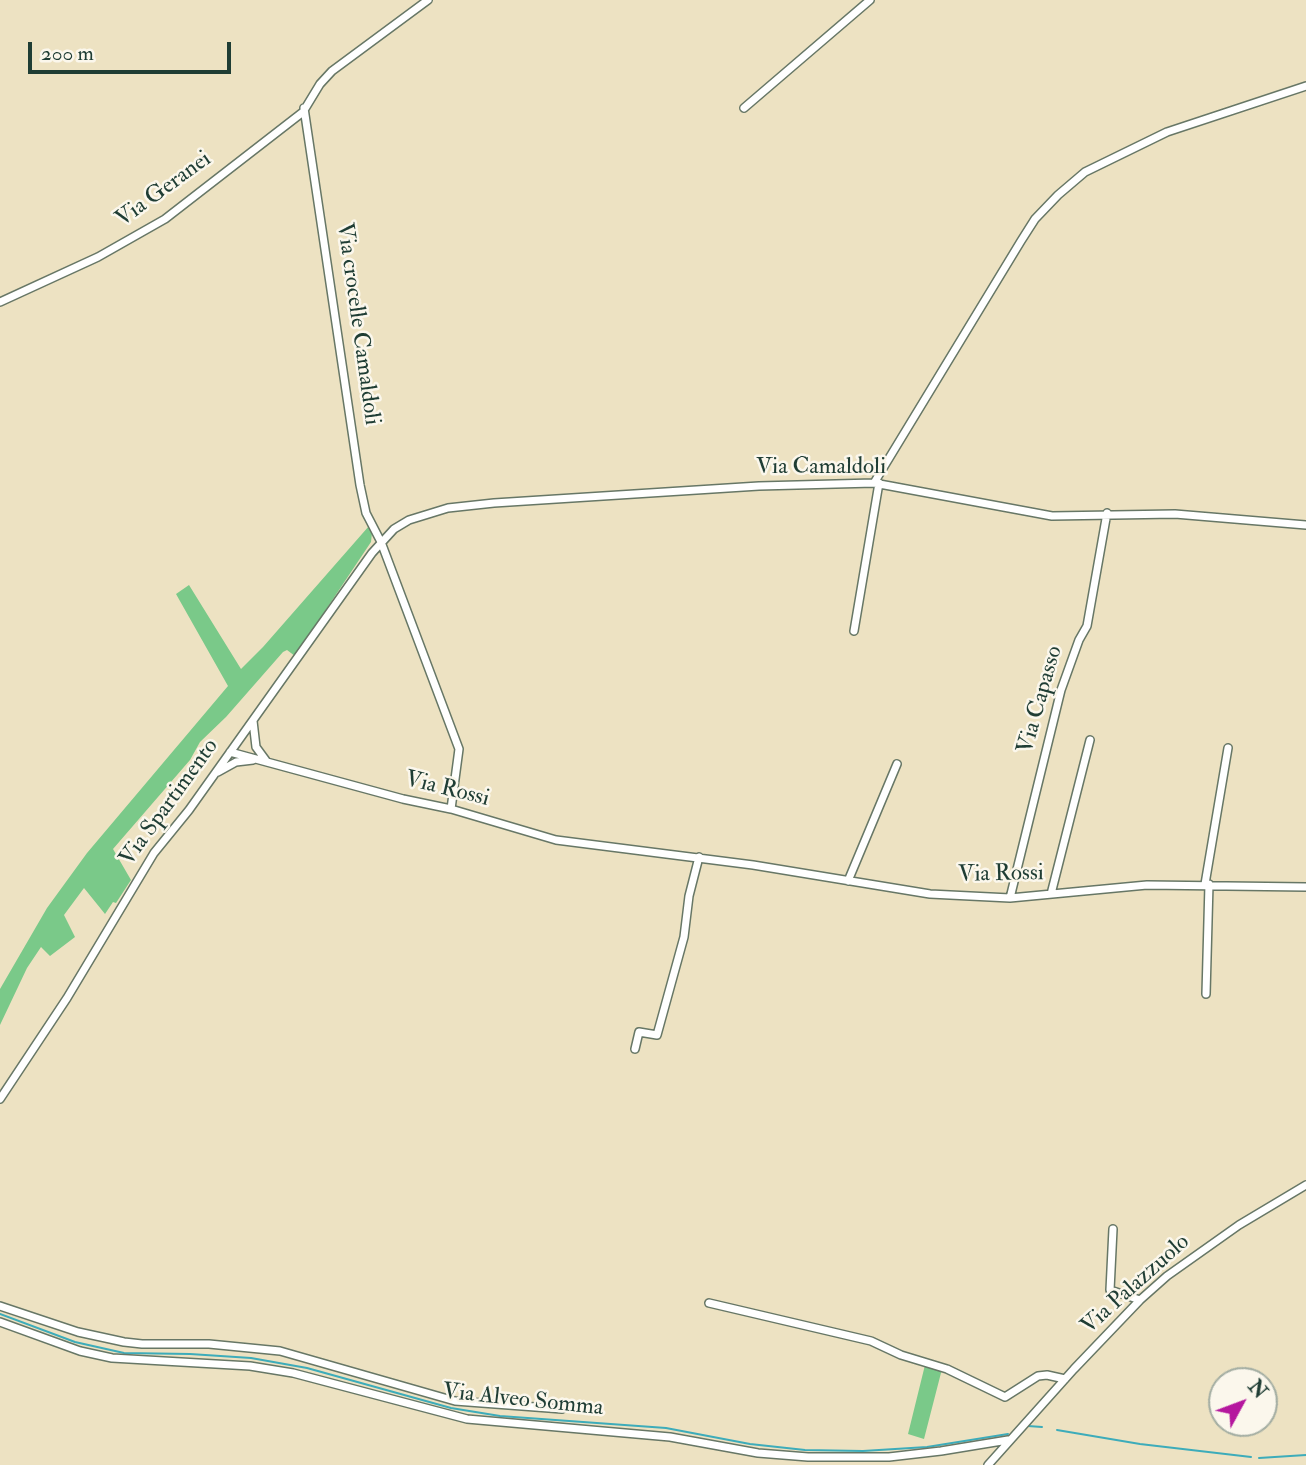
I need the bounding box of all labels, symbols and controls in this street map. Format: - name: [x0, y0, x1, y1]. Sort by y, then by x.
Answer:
- scale bar: [32, 28, 234, 72]
- text: 200 m: [41, 40, 94, 67]
- street label: Via Geranei: [111, 146, 217, 234]
- street label: Via crocelle Camaldoli: [329, 221, 385, 427]
- street label: Via Camaldoli: [756, 454, 886, 482]
- street label: Via Capasso: [1012, 643, 1070, 757]
- street label: Via Spartimento: [115, 734, 225, 872]
- street label: Via Rossi: [402, 766, 492, 814]
- street label: Via Rossi: [958, 860, 1044, 890]
- street label: Via Palazzuolo: [1076, 1229, 1196, 1341]
- north arrow: [1208, 1367, 1278, 1437]
- text: N: [1243, 1375, 1272, 1404]
- street label: Via Alveo Somma: [441, 1379, 605, 1423]

